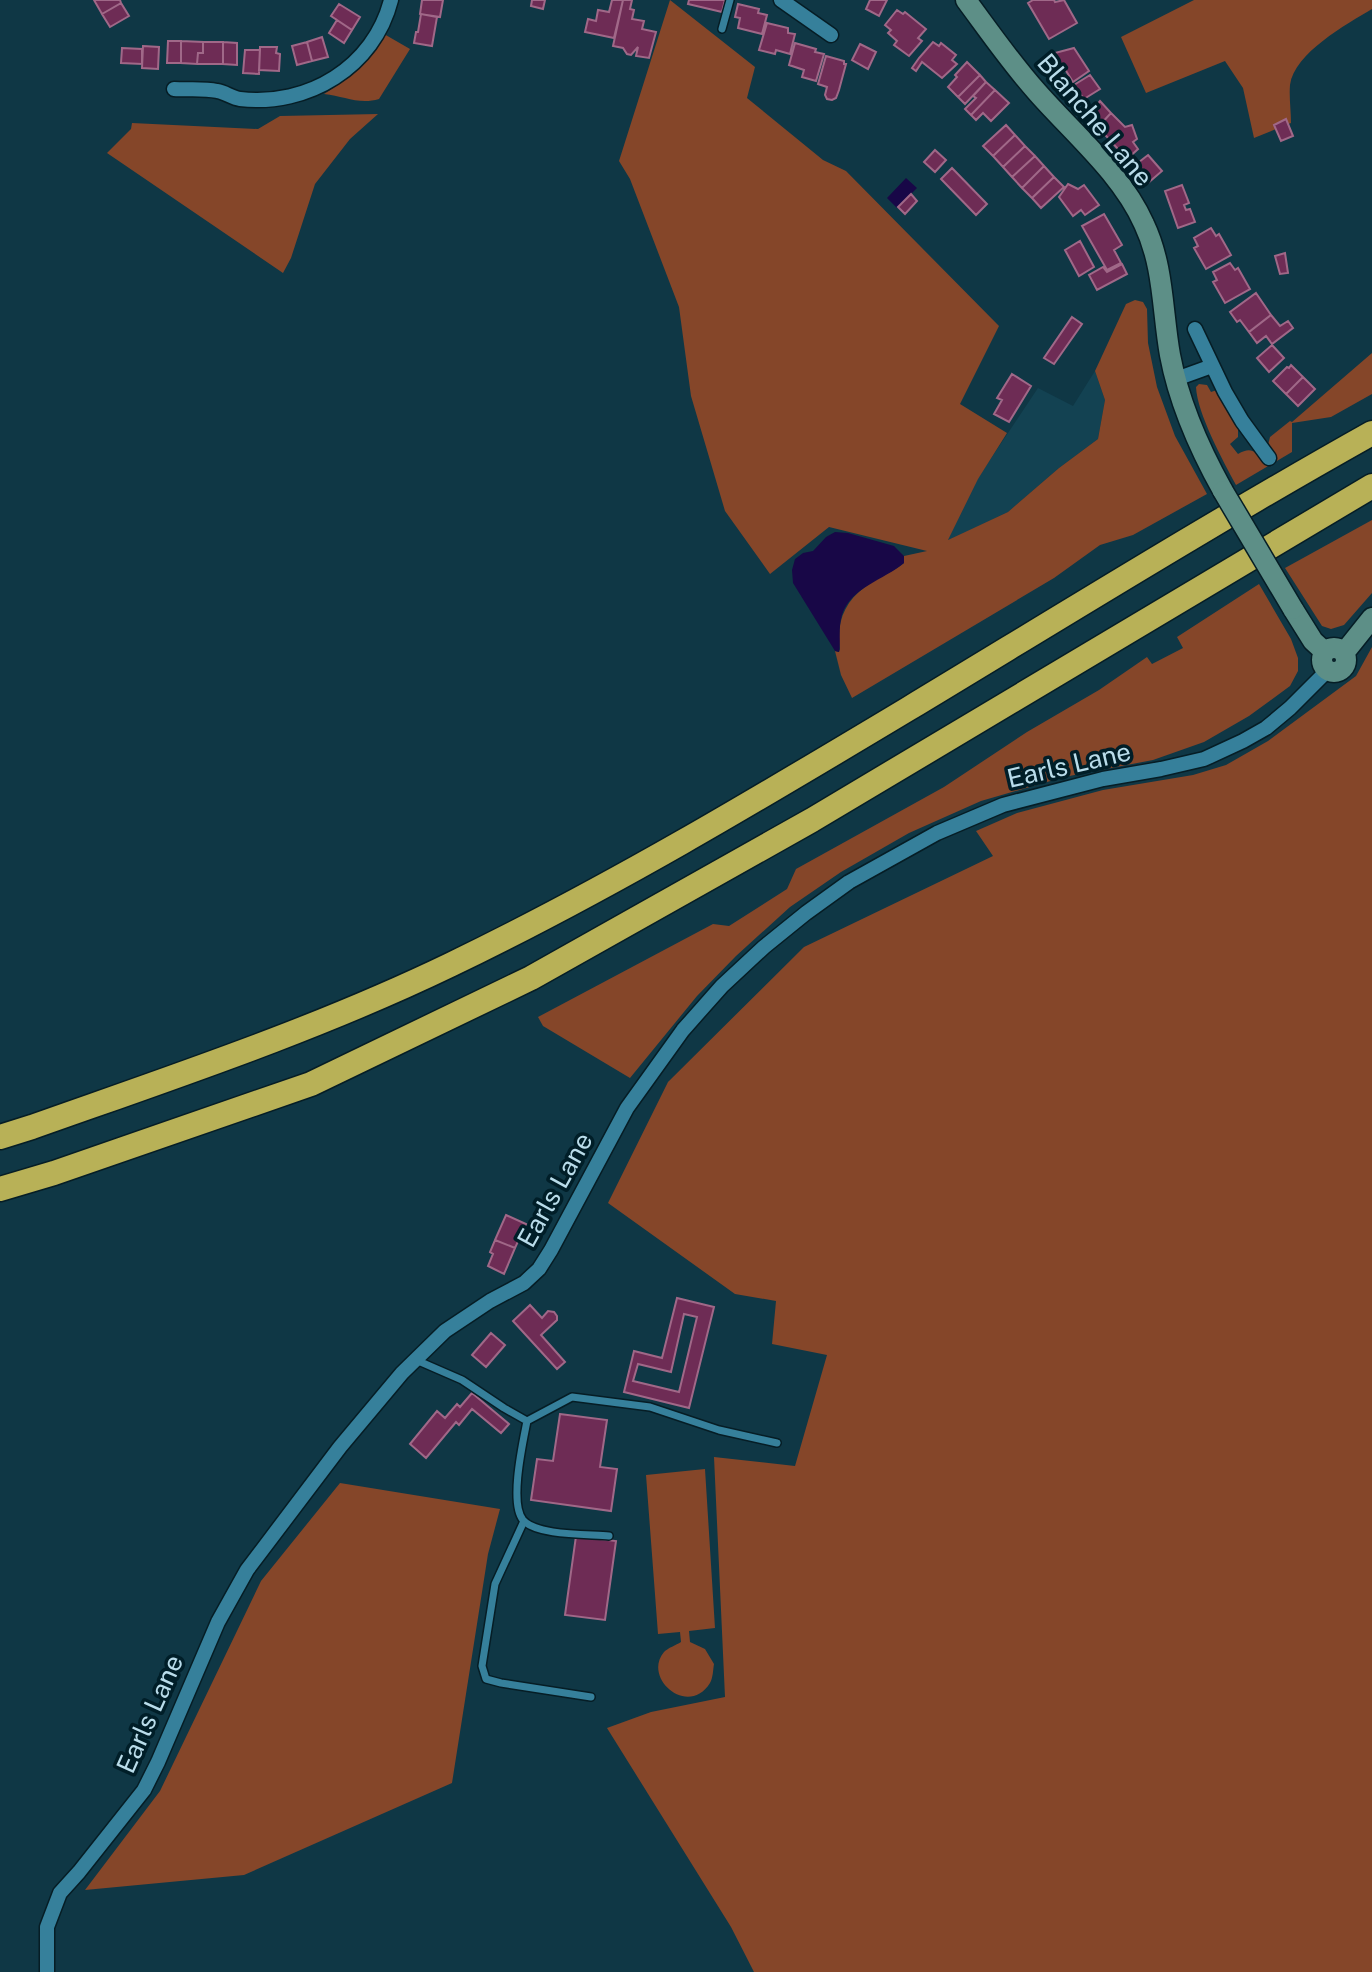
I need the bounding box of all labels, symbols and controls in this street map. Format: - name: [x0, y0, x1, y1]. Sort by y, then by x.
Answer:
- street label: Blanche Lane: [1031, 47, 1160, 192]
- street label: Earls Lane: [1004, 735, 1134, 794]
- street label: Earls Lane: [510, 1127, 599, 1252]
- street label: Earls Lane: [110, 1650, 189, 1778]

